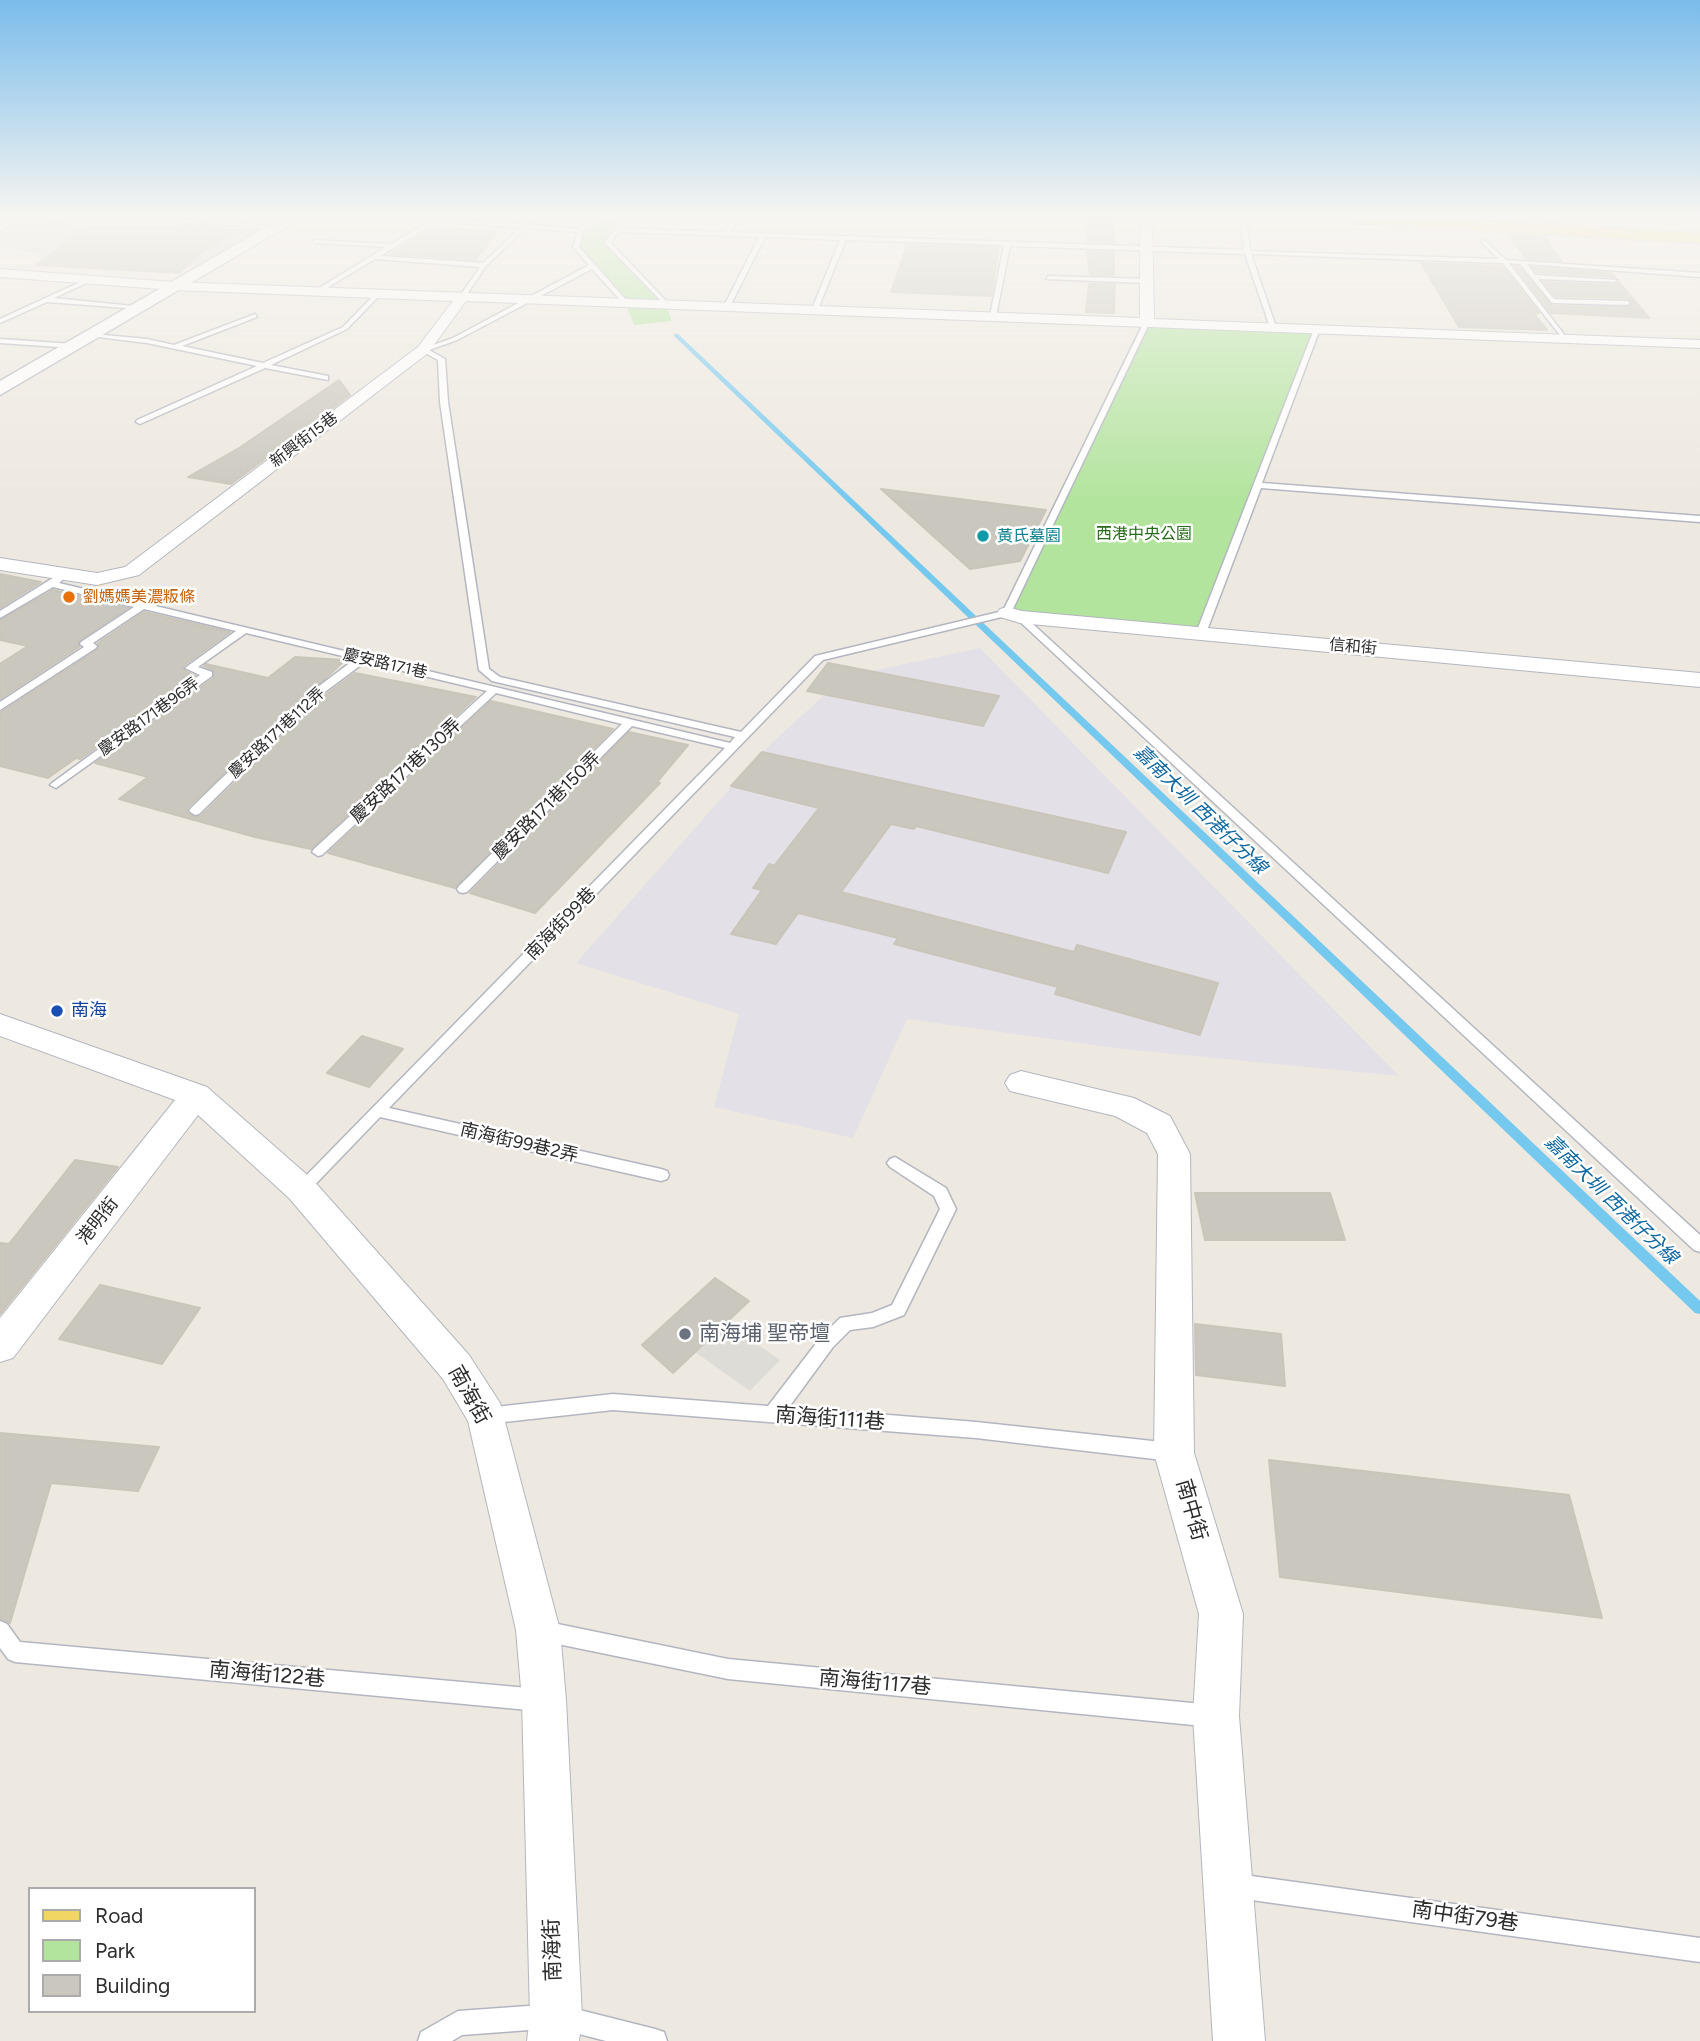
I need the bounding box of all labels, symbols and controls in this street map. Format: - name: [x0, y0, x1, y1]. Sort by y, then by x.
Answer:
- street label: 新興街15巷: [266, 408, 342, 472]
- park label: 西港中央公園: [1096, 524, 1192, 544]
- place label: 黃氏墓園: [997, 526, 1061, 546]
- marker: 黃氏墓園: [975, 528, 991, 544]
- place label: 劉媽媽美濃粄條: [83, 587, 195, 607]
- marker: 劉媽媽美濃粄條: [61, 589, 77, 605]
- street label: 信和街: [1328, 635, 1378, 659]
- street label: 慶安路171巷: [341, 645, 429, 683]
- street label: 慶安路171巷96弄: [95, 674, 203, 760]
- street label: 慶安路171巷112弄: [225, 684, 329, 782]
- street label: 慶安路171巷130弄: [346, 714, 466, 828]
- water label: 嘉南大圳 西港仔分線: [1129, 741, 1271, 879]
- street label: 慶安路171巷150弄: [489, 748, 605, 864]
- street label: 南海街99巷: [521, 883, 601, 965]
- place label: 南海: [71, 1000, 107, 1022]
- marker: 南海: [49, 1003, 65, 1019]
- street label: 南海街99巷2弄: [458, 1119, 580, 1167]
- water label: 嘉南大圳 西港仔分線: [1540, 1131, 1682, 1269]
- street label: 港明街: [73, 1193, 123, 1249]
- place label: 南海埔 聖帝壇: [699, 1321, 830, 1347]
- marker: 南海埔 聖帝壇: [677, 1326, 693, 1342]
- street label: 南海街: [443, 1361, 495, 1429]
- street label: 南海街111巷: [774, 1403, 886, 1435]
- street label: 南中街: [1170, 1476, 1212, 1544]
- street label: 南海街122巷: [208, 1657, 326, 1693]
- street label: 南海街117巷: [818, 1666, 932, 1700]
- legend: [28, 1887, 256, 2013]
- street label: 南中街79巷: [1410, 1897, 1520, 1937]
- text: Road: [95, 1903, 143, 1928]
- street label: 南海街: [539, 1918, 567, 1982]
- text: Park: [95, 1938, 135, 1963]
- text: Building: [95, 1973, 170, 1998]

